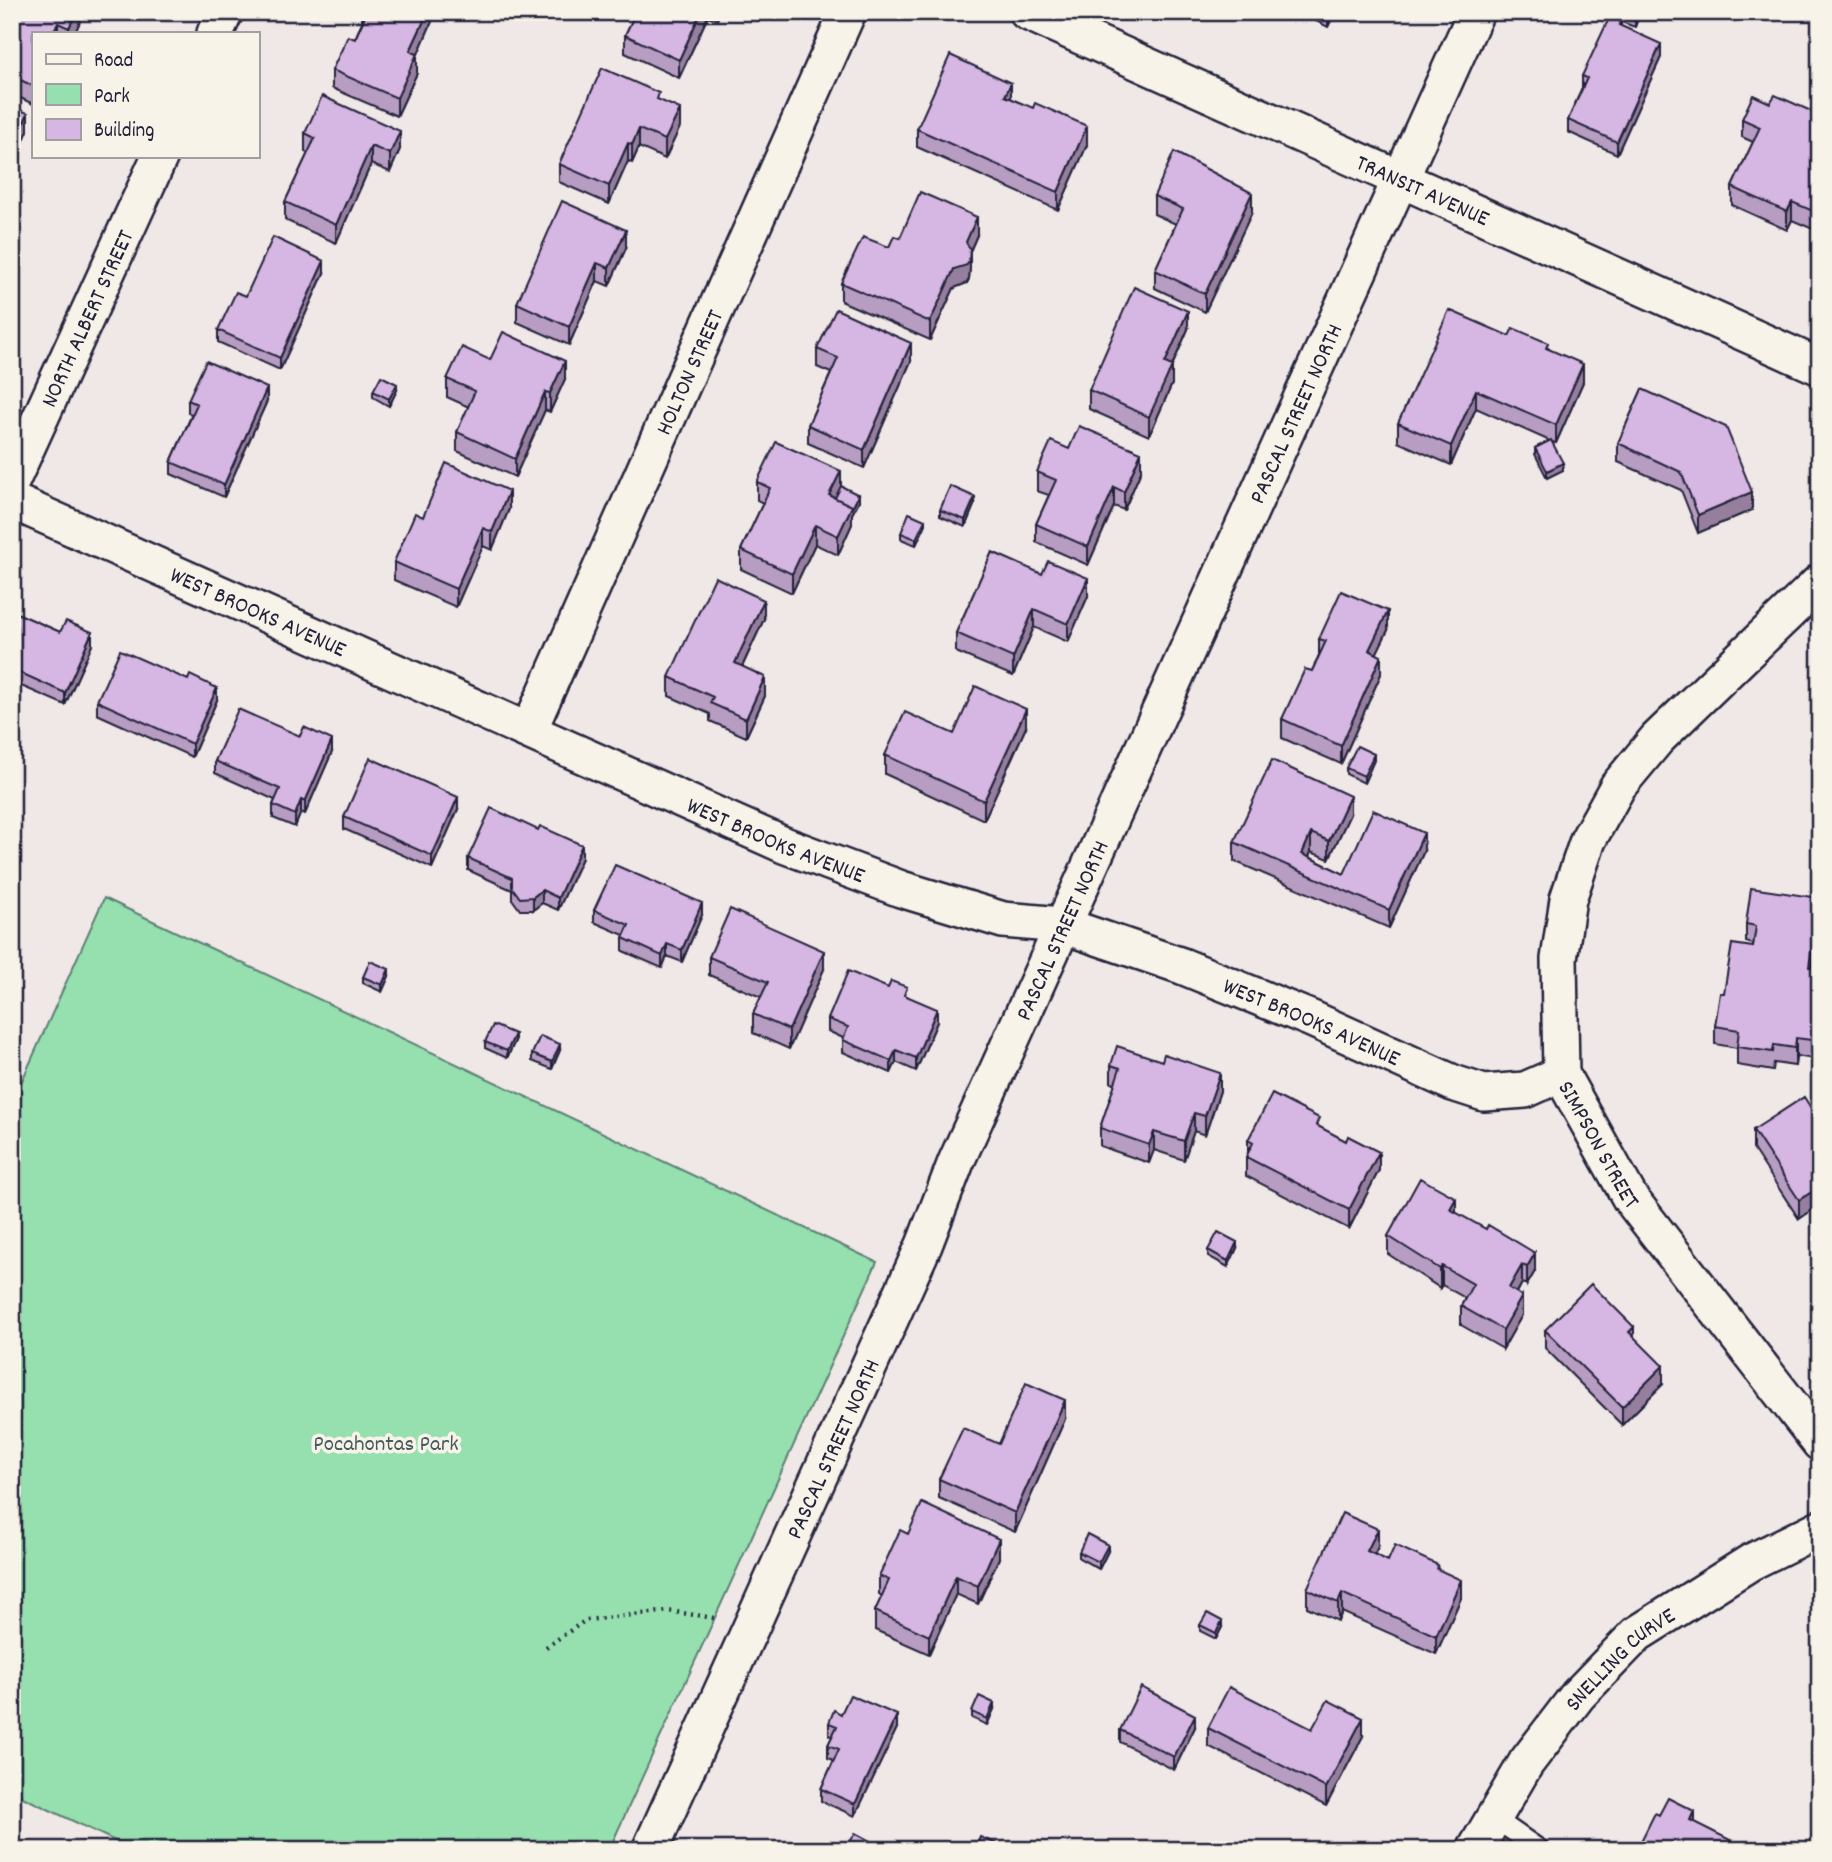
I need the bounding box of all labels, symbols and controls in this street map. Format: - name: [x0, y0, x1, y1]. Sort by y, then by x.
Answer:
- legend: [32, 32, 259, 158]
- text: Road: [94, 47, 133, 77]
- text: Park: [94, 83, 130, 113]
- text: Building: [94, 117, 154, 147]
- street label: TRANSIT AVENUE: [1350, 148, 1494, 237]
- street label: NORTH ALBERT STREET: [34, 225, 144, 414]
- street label: HOLTON STREET: [649, 305, 734, 441]
- street label: PASCAL STREET NORTH: [1243, 319, 1353, 510]
- street label: WEST BROOKS AVENUE: [164, 560, 351, 668]
- street label: WEST BROOKS AVENUE: [681, 791, 869, 894]
- street label: PASCAL STREET NORTH: [1009, 836, 1119, 1027]
- street label: WEST BROOKS AVENUE: [1217, 971, 1405, 1077]
- street label: SIMPSON STREET: [1548, 1075, 1646, 1217]
- street label: PASCAL STREET NORTH: [780, 1354, 890, 1545]
- park label: Pocahontas Park: [313, 1429, 459, 1462]
- street label: SNELLING CURVE: [1558, 1601, 1683, 1719]

